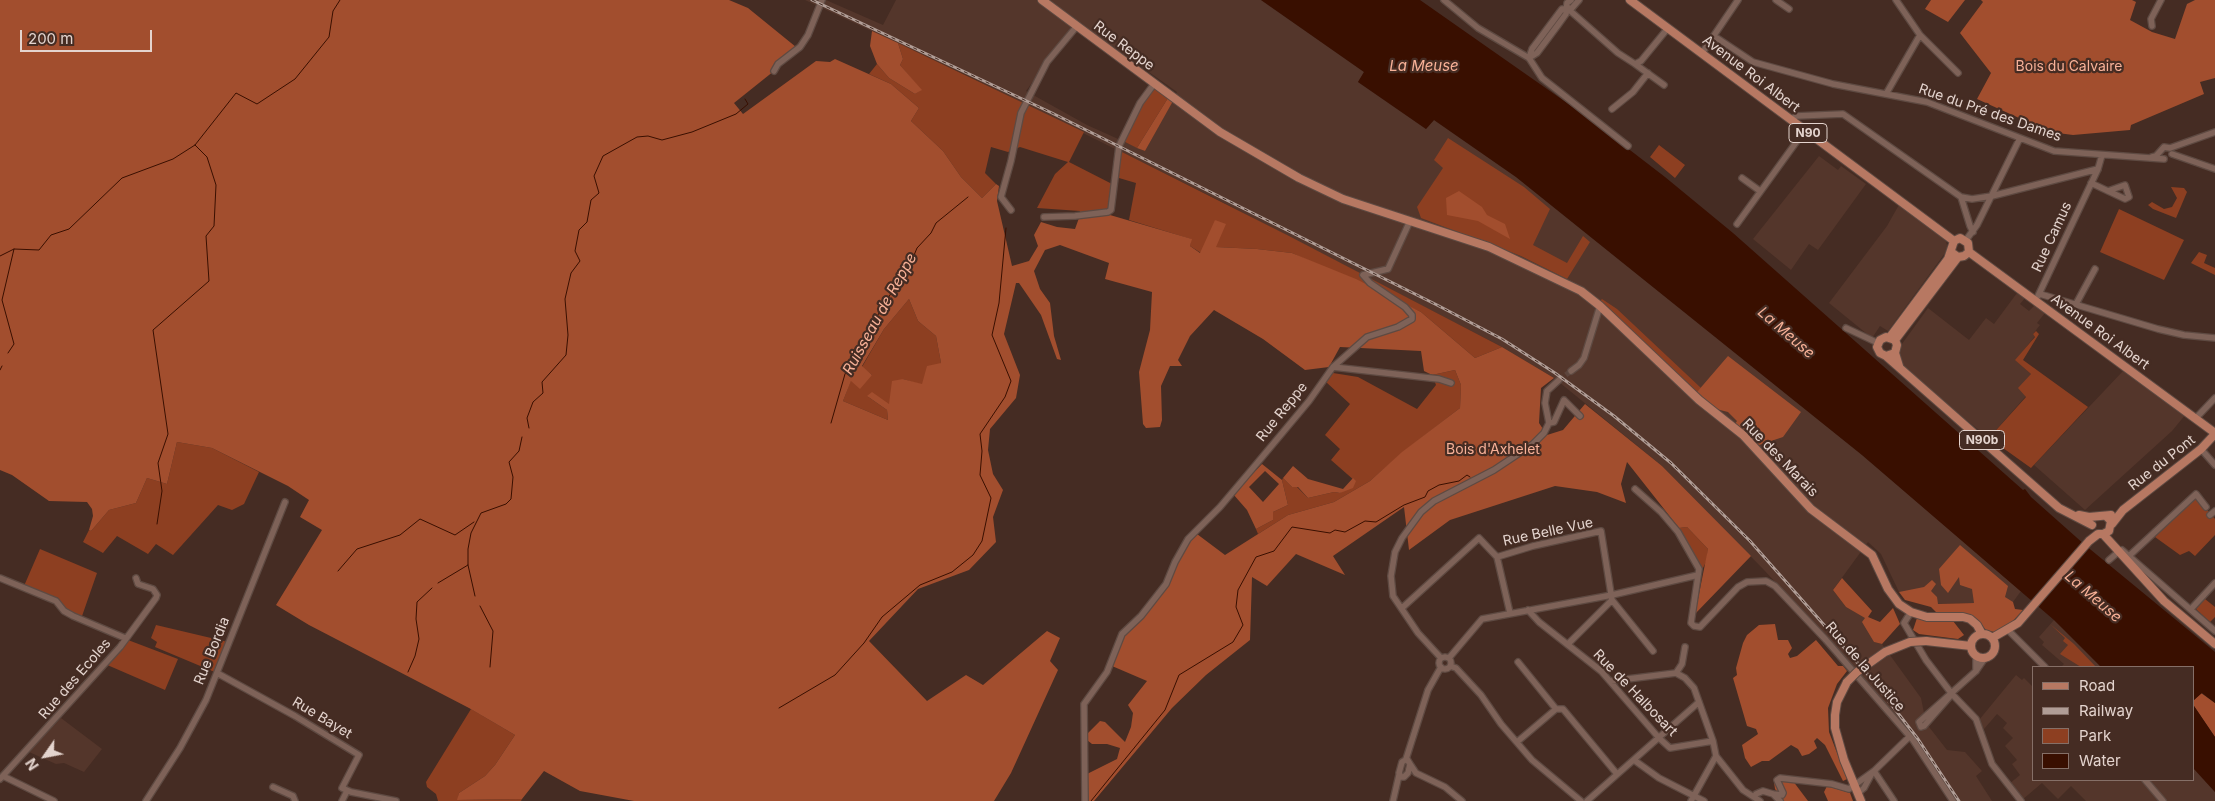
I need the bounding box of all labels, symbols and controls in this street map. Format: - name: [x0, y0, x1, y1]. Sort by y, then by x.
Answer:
- street label: Rue Reppe: [1090, 18, 1158, 74]
- scale bar: [22, 20, 155, 52]
- text: 200 m: [28, 29, 73, 48]
- street label: Avenue Roi Albert: [1699, 32, 1803, 116]
- water label: La Meuse: [1389, 57, 1459, 75]
- park label: Bois du Calvaire: [2016, 59, 2122, 75]
- street label: Rue du Pré des Dames: [1916, 81, 2064, 145]
- road number: N90: [1789, 124, 1827, 142]
- street label: Rue Camus: [2028, 199, 2076, 275]
- water label: Ruisseau de Reppe: [839, 250, 921, 378]
- street label: Avenue Roi Albert: [2048, 291, 2152, 373]
- water label: La Meuse: [1754, 303, 1818, 363]
- street label: Rue Reppe: [1253, 379, 1311, 445]
- street label: Rue des Marais: [1739, 416, 1821, 500]
- road number: N90b: [1960, 430, 2004, 450]
- street label: Rue du Pont: [2125, 432, 2199, 494]
- park label: Bois d'Axhelet: [1446, 442, 1540, 458]
- street label: Rue Belle Vue: [1501, 514, 1595, 550]
- water label: La Meuse: [2061, 567, 2125, 627]
- street label: Rue Bordia: [191, 615, 233, 687]
- street label: Rue de la Justice: [1822, 619, 1908, 715]
- street label: Rue des Ecoles: [35, 635, 115, 723]
- street label: Rue de Halbosart: [1589, 646, 1681, 740]
- legend: [2032, 666, 2195, 781]
- text: Road: [2079, 676, 2115, 695]
- street label: Rue Bayet: [289, 694, 355, 742]
- text: Railway: [2079, 701, 2133, 720]
- text: Park: [2079, 726, 2111, 745]
- north arrow: [20, 731, 70, 781]
- text: Water: [2079, 751, 2121, 770]
- text: N: [22, 755, 42, 774]

